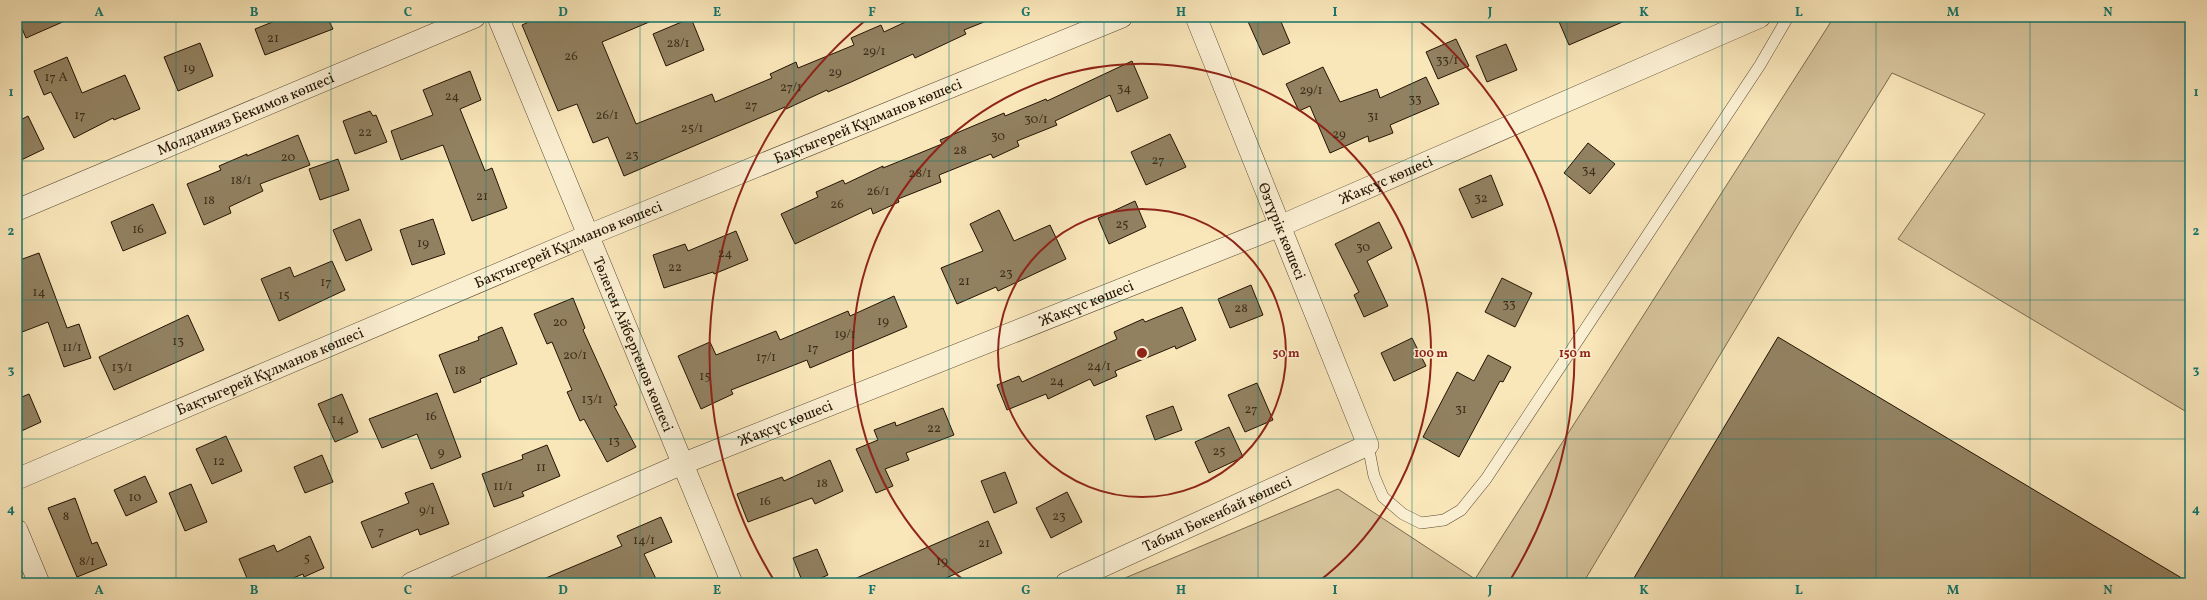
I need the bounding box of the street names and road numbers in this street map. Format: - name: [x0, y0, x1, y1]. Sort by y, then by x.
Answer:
- street label: Молданияз Бекимов көшесі: [154, 68, 338, 162]
- street label: Бақтыгерей Құлманов көшесі: [771, 74, 966, 170]
- street label: Жақсұс көшесі: [1336, 152, 1437, 211]
- street label: Өзтүрік көшесі: [1252, 180, 1310, 283]
- street label: Бақтыгерей Құлманов көшесі: [472, 197, 666, 295]
- street label: Төлеген Айбергенов көшесі: [586, 254, 677, 436]
- street label: Жақсұс көшесі: [1036, 276, 1137, 333]
- street label: Бақтыгерей Құлманов көшесі: [174, 323, 367, 422]
- street label: Жақсұс көшесі: [735, 396, 836, 453]
- street label: Табын Бөкенбай көшесі: [1140, 472, 1295, 558]

